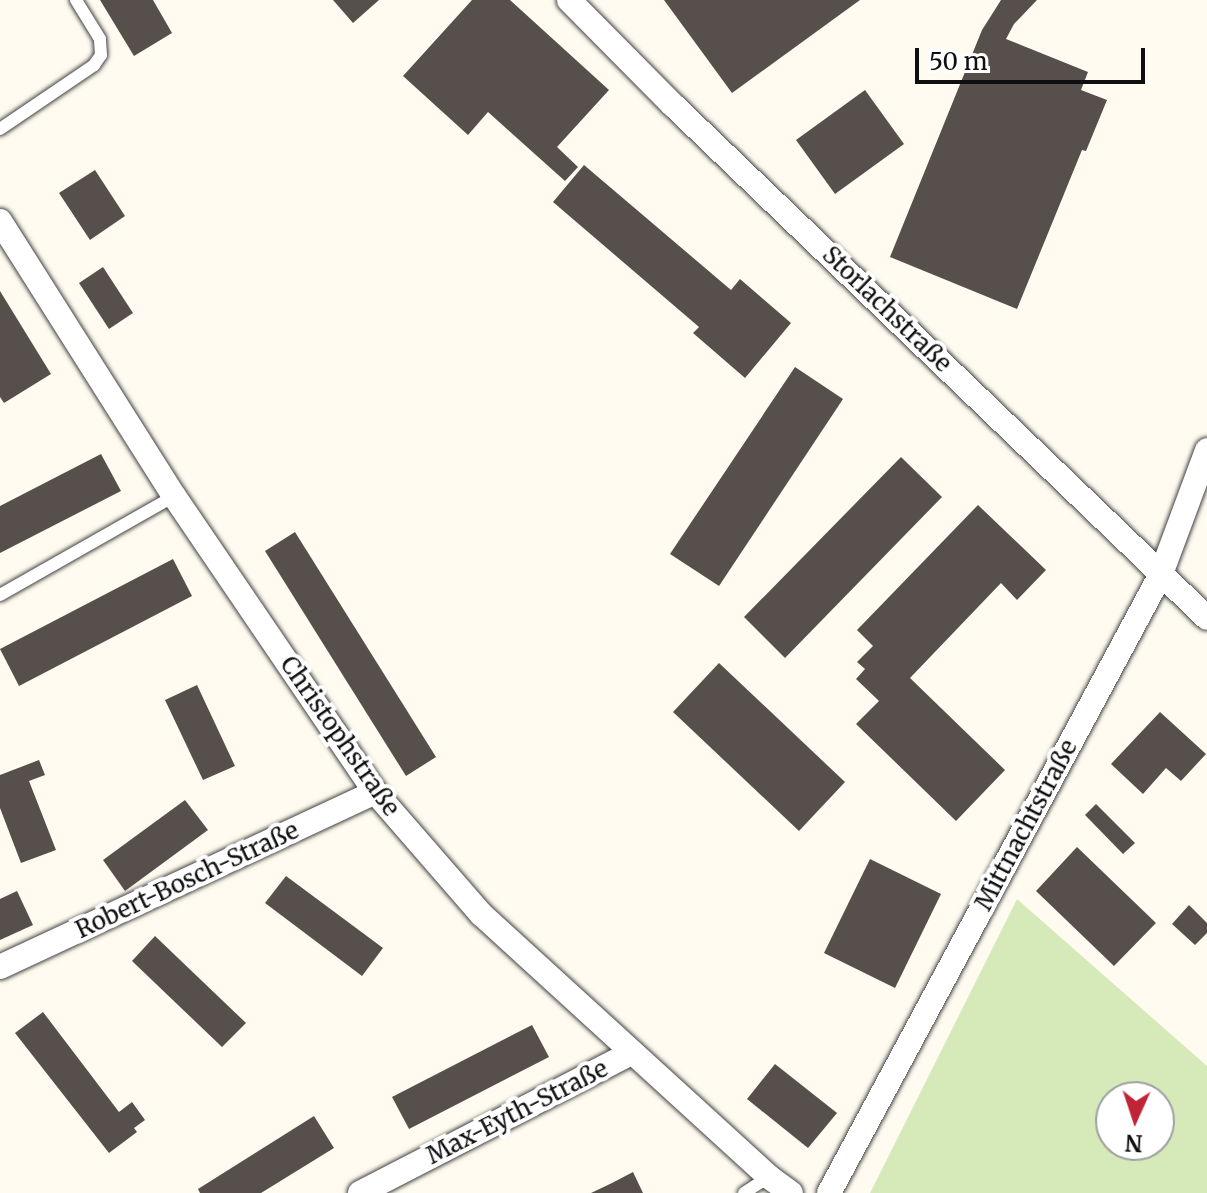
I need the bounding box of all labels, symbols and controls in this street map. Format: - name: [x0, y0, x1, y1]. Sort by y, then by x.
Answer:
- scale bar: [919, 32, 1149, 82]
- text: 50 m: [929, 46, 988, 77]
- street label: Storlachstraße: [816, 240, 958, 378]
- street label: Christophstraße: [274, 651, 406, 821]
- street label: Mittnachtstraße: [969, 735, 1083, 915]
- street label: Robert-Bosch-Straße: [71, 816, 303, 944]
- street label: Max-Eyth-Straße: [422, 1054, 612, 1170]
- north arrow: [1095, 1081, 1175, 1161]
- text: N: [1124, 1129, 1143, 1157]

